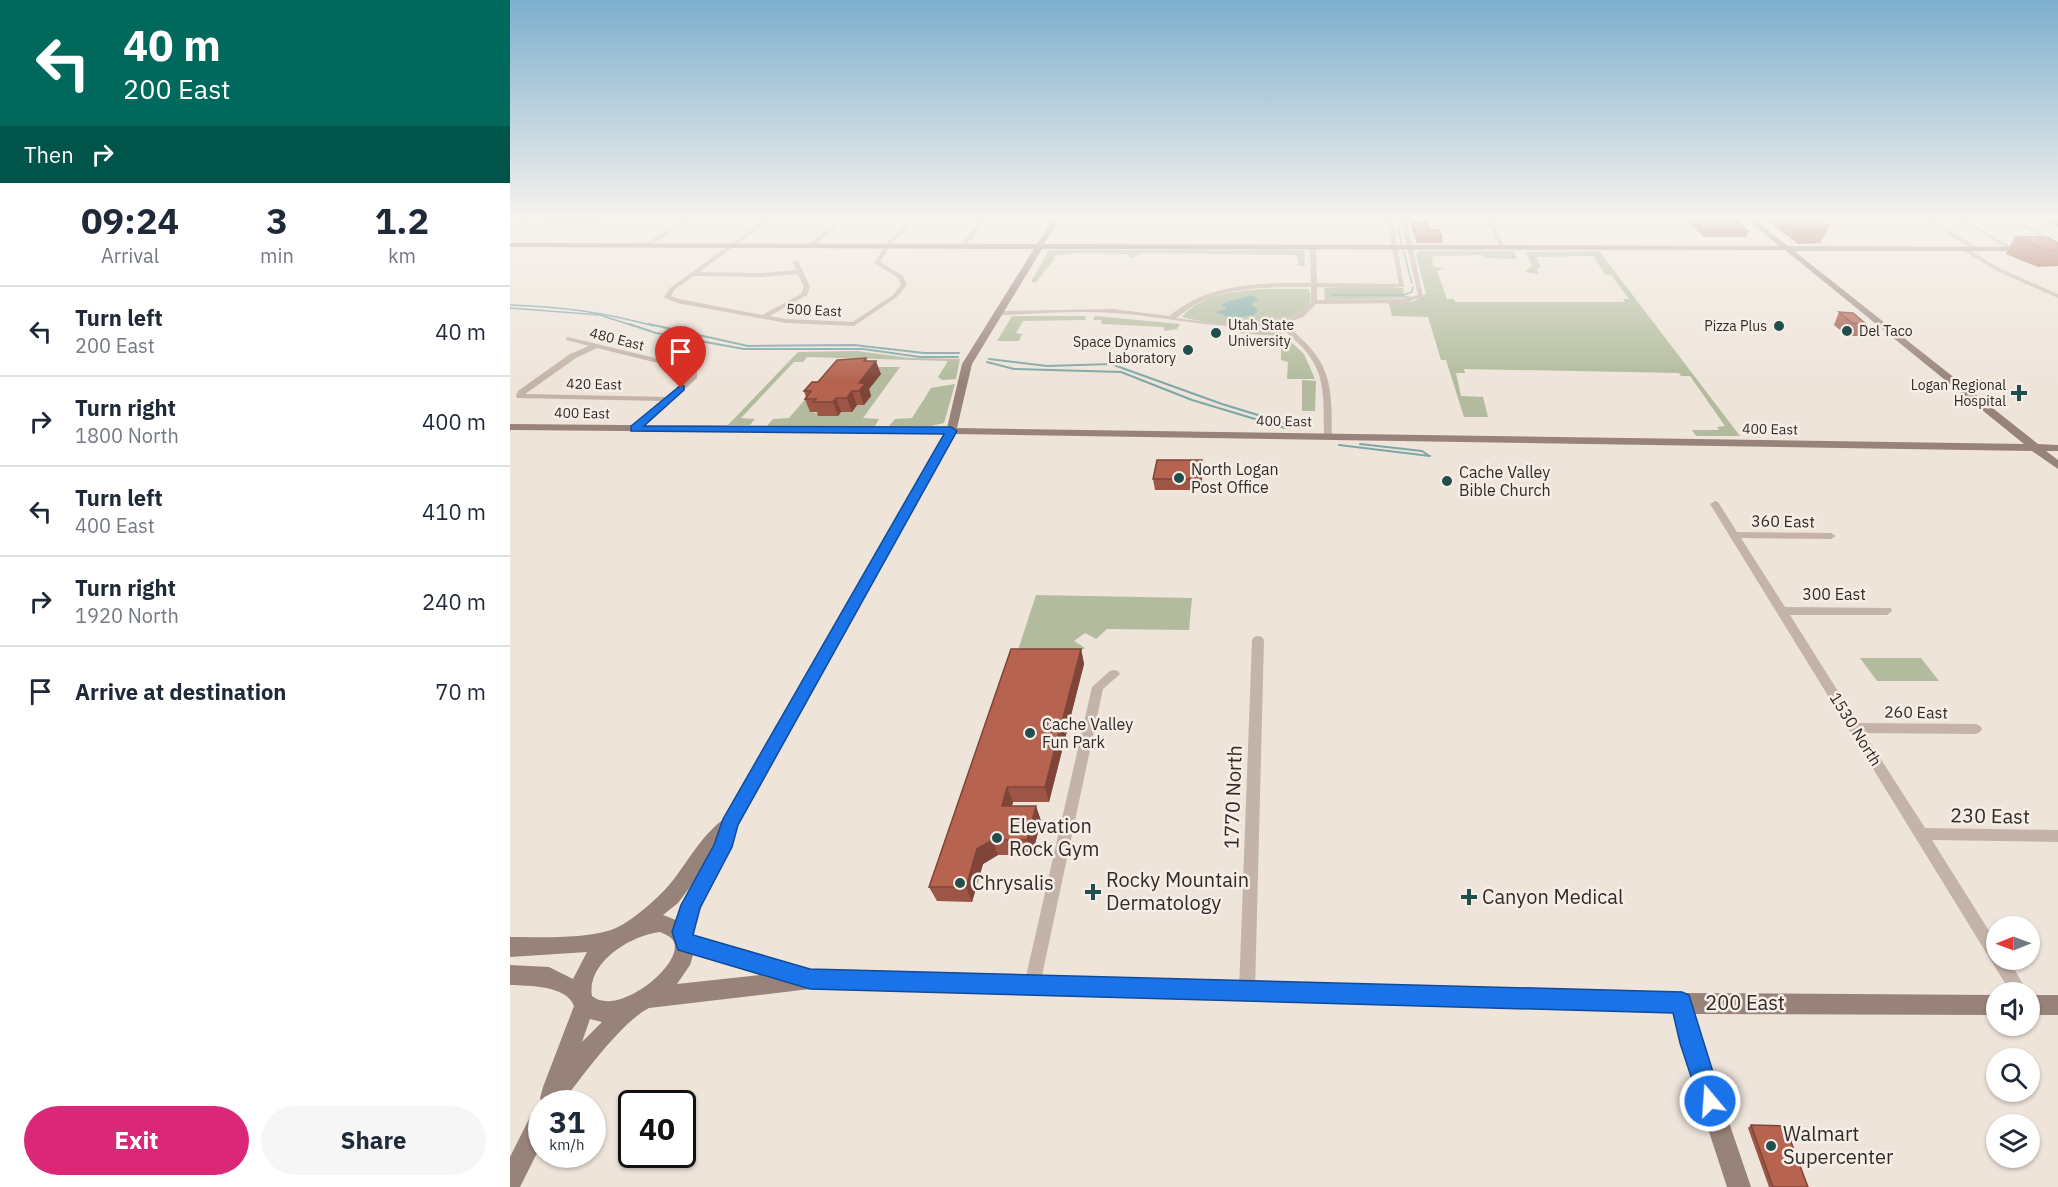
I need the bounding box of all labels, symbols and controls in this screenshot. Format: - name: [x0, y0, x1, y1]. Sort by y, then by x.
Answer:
- text: 40 m: [123, 18, 221, 73]
- icon: left: [24, 24, 102, 102]
- text: 200 East: [123, 71, 231, 106]
- icon: right: [86, 138, 119, 171]
- text: Then: [24, 140, 74, 169]
- text: 09:24: [81, 197, 179, 244]
- text: 3: [266, 197, 288, 244]
- text: 1.2: [375, 197, 429, 244]
- text: Arrival: [101, 242, 159, 269]
- text: min: [260, 242, 294, 269]
- text: km: [388, 242, 416, 269]
- street label: 500 East: [786, 300, 842, 320]
- text: Turn left: [75, 303, 163, 332]
- icon: left: [24, 315, 57, 348]
- place label: Utah State University: [1228, 316, 1295, 350]
- text: 40 m: [435, 317, 486, 346]
- place label: Pizza Plus: [1704, 317, 1767, 335]
- marker: Pizza Plus: [1772, 319, 1786, 333]
- place label: Del Taco: [1859, 322, 1913, 340]
- street label: 480 East: [588, 324, 646, 354]
- marker: Del Taco: [1840, 324, 1854, 338]
- pin: [655, 326, 706, 388]
- marker: Utah State University: [1209, 326, 1223, 340]
- text: 200 East: [75, 332, 155, 359]
- place label: Space Dynamics Laboratory: [1073, 333, 1176, 367]
- icon: arrive: [664, 335, 697, 368]
- marker: Space Dynamics Laboratory: [1181, 343, 1195, 357]
- street label: 420 East: [566, 375, 622, 393]
- place label: Logan Regional Hospital: [1911, 376, 2006, 410]
- marker: Logan Regional Hospital: [2010, 384, 2028, 402]
- text: Turn right: [75, 393, 176, 422]
- street label: 400 East: [554, 404, 610, 422]
- icon: right: [24, 405, 57, 438]
- text: 400 m: [422, 407, 486, 436]
- street label: 400 East: [1256, 412, 1312, 430]
- street label: 400 East: [1742, 420, 1798, 438]
- text: 1800 North: [75, 422, 179, 449]
- place label: North Logan Post Office: [1191, 459, 1279, 497]
- place label: Cache Valley Bible Church: [1459, 462, 1551, 500]
- marker: North Logan Post Office: [1172, 471, 1186, 485]
- marker: Cache Valley Bible Church: [1440, 474, 1454, 488]
- text: Turn left: [75, 483, 163, 512]
- icon: left: [24, 495, 57, 528]
- text: 410 m: [422, 497, 486, 526]
- street label: 360 East: [1751, 510, 1815, 532]
- text: 400 East: [75, 512, 155, 539]
- text: Turn right: [75, 573, 176, 602]
- street label: 300 East: [1802, 584, 1866, 604]
- icon: right: [24, 585, 57, 618]
- text: 240 m: [422, 587, 486, 616]
- text: 1920 North: [75, 602, 179, 629]
- icon: arrive: [24, 675, 57, 708]
- text: Arrive at destination: [75, 677, 286, 706]
- text: 70 m: [435, 677, 486, 706]
- street label: 1530 North: [1826, 688, 1886, 770]
- street label: 260 East: [1884, 701, 1948, 723]
- place label: Cache Valley Fun Park: [1042, 714, 1133, 752]
- marker: Cache Valley Fun Park: [1023, 726, 1037, 740]
- street label: 1770 North: [1217, 745, 1248, 849]
- street label: 230 East: [1950, 801, 2030, 830]
- place label: Elevation Rock Gym: [1009, 812, 1099, 862]
- marker: Elevation Rock Gym: [990, 831, 1004, 845]
- place label: Rocky Mountain Dermatology: [1106, 866, 1249, 916]
- place label: Chrysalis: [972, 869, 1054, 896]
- marker: Chrysalis: [953, 876, 967, 890]
- marker: Rocky Mountain Dermatology: [1084, 883, 1102, 901]
- place label: Canyon Medical: [1482, 883, 1623, 910]
- marker: Canyon Medical: [1460, 888, 1478, 906]
- north arrow: [1986, 916, 2040, 970]
- map controls: [1986, 916, 2040, 1168]
- button: sound: [1986, 982, 2040, 1036]
- street label: 200 East: [1705, 989, 1785, 1016]
- button: search: [1986, 1048, 2040, 1102]
- position arrow: [1678, 1069, 1742, 1133]
- speed limit sign: 40: [618, 1090, 696, 1168]
- text: 31: [549, 1102, 585, 1141]
- button: Exit: [24, 1106, 249, 1175]
- button: Share: [261, 1106, 486, 1175]
- button: layers: [1986, 1114, 2040, 1168]
- place label: Walmart Supercenter: [1783, 1120, 1893, 1170]
- text: km/h: [549, 1135, 585, 1154]
- marker: Walmart Supercenter: [1764, 1139, 1778, 1153]

